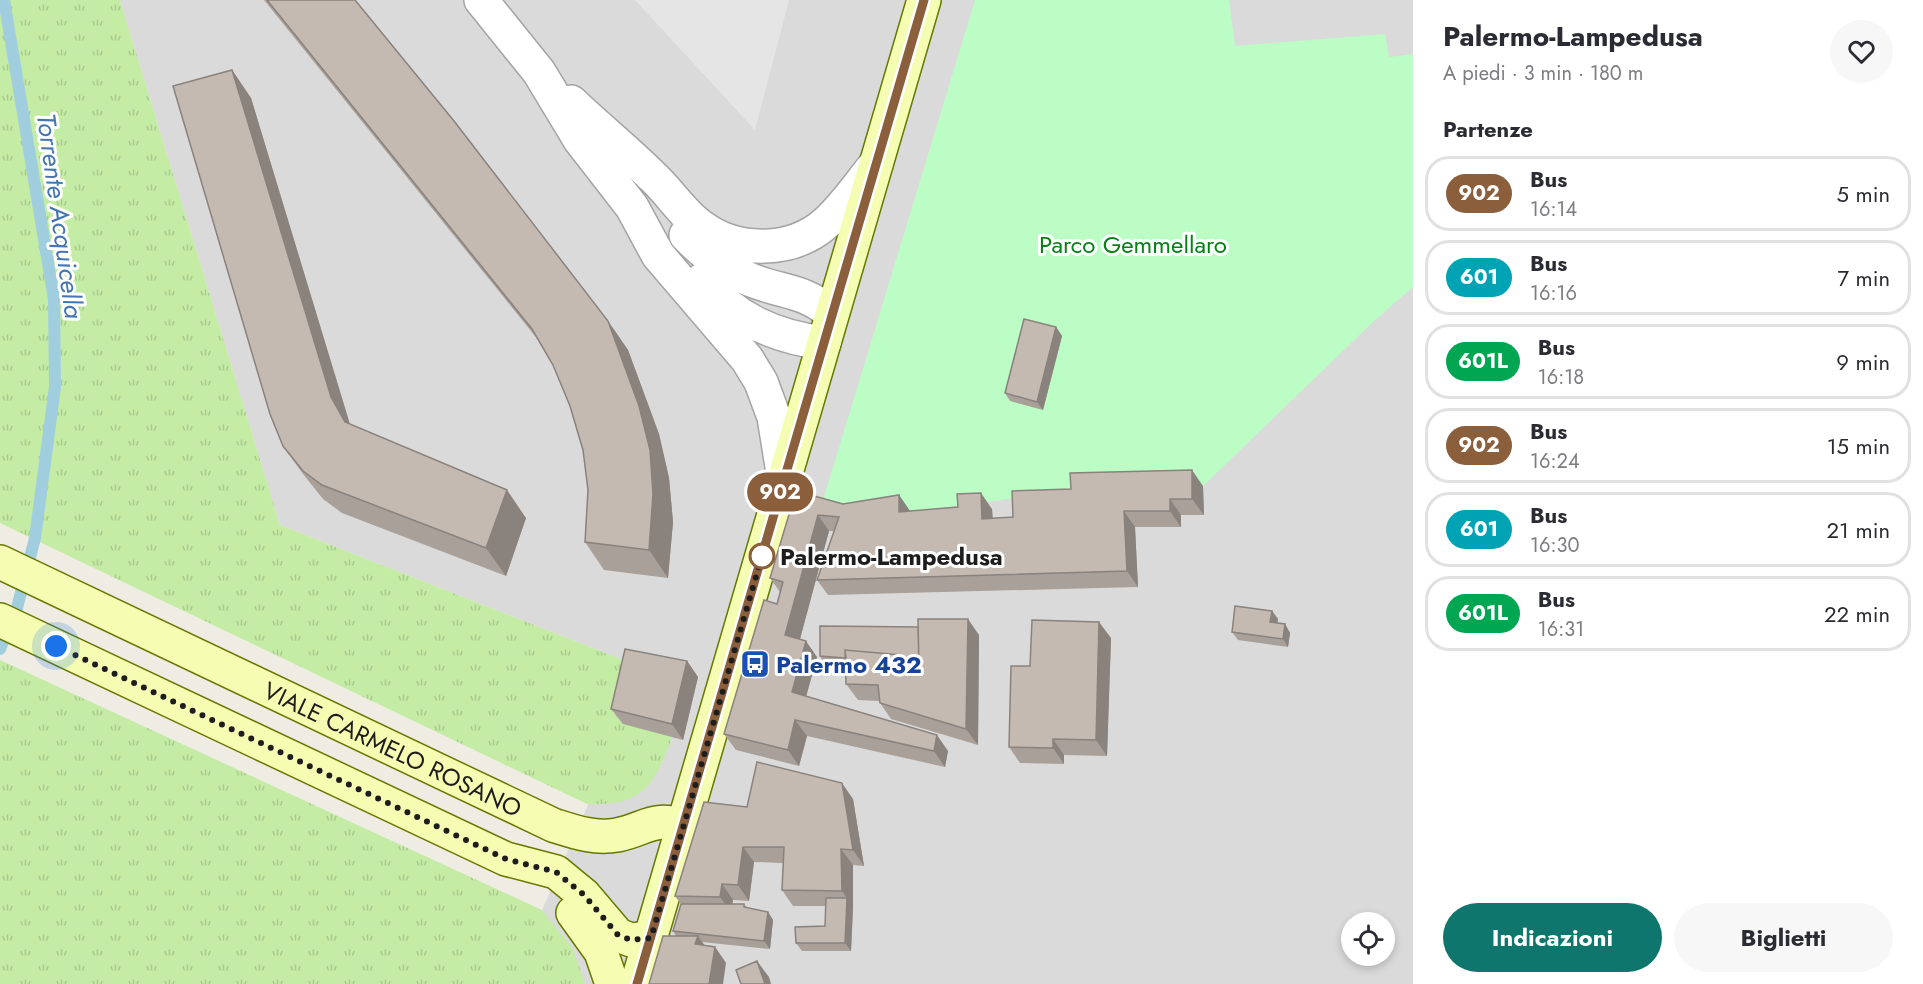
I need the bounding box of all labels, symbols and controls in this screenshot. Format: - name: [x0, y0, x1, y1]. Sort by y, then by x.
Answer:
- text: Palermo-Lampedusa: [1443, 16, 1703, 57]
- button: heart: [1830, 20, 1893, 83]
- text: A piedi · 3 min · 180 m: [1443, 59, 1643, 88]
- water label: Torrente Acquicella: [27, 111, 93, 322]
- text: Partenze: [1443, 113, 1533, 145]
- text: Bus: [1530, 163, 1567, 195]
- text: 902: [1458, 178, 1500, 208]
- text: 5 min: [1837, 178, 1890, 210]
- text: 16:14: [1530, 195, 1577, 224]
- park label: Parco Gemmellaro: [1039, 227, 1227, 262]
- text: Bus: [1530, 247, 1567, 279]
- text: 601: [1460, 262, 1498, 292]
- text: 7 min: [1837, 262, 1890, 294]
- text: 16:16: [1530, 279, 1577, 308]
- text: Bus: [1538, 331, 1575, 363]
- text: 601L: [1458, 346, 1508, 376]
- text: 9 min: [1836, 346, 1890, 378]
- text: 16:18: [1538, 363, 1584, 392]
- text: Bus: [1530, 415, 1567, 447]
- text: 902: [1458, 430, 1500, 460]
- text: 15 min: [1827, 430, 1890, 462]
- text: 16:24: [1530, 447, 1580, 476]
- line badge: 902: [746, 472, 814, 512]
- text: 902: [759, 477, 801, 507]
- text: Bus: [1530, 499, 1567, 531]
- text: 601: [1460, 514, 1498, 544]
- text: 21 min: [1827, 514, 1890, 546]
- text: 16:30: [1530, 531, 1579, 560]
- place label: Palermo-Lampedusa: [780, 539, 1003, 574]
- marker: Palermo-Lampedusa: [749, 543, 775, 569]
- text: Bus: [1538, 583, 1575, 615]
- text: 601L: [1458, 598, 1508, 628]
- text: 22 min: [1824, 598, 1890, 630]
- text: 16:31: [1538, 615, 1584, 644]
- your location: [41, 631, 71, 661]
- place label: Palermo 432: [776, 647, 922, 682]
- bus stop icon: Palermo 432: [739, 648, 771, 680]
- street label: VIALE CARMELO ROSANO: [258, 672, 528, 825]
- button: Indicazioni: [1443, 903, 1662, 972]
- button: Biglietti: [1674, 903, 1893, 972]
- map controls: [1341, 912, 1395, 966]
- button: locate: [1341, 912, 1395, 966]

